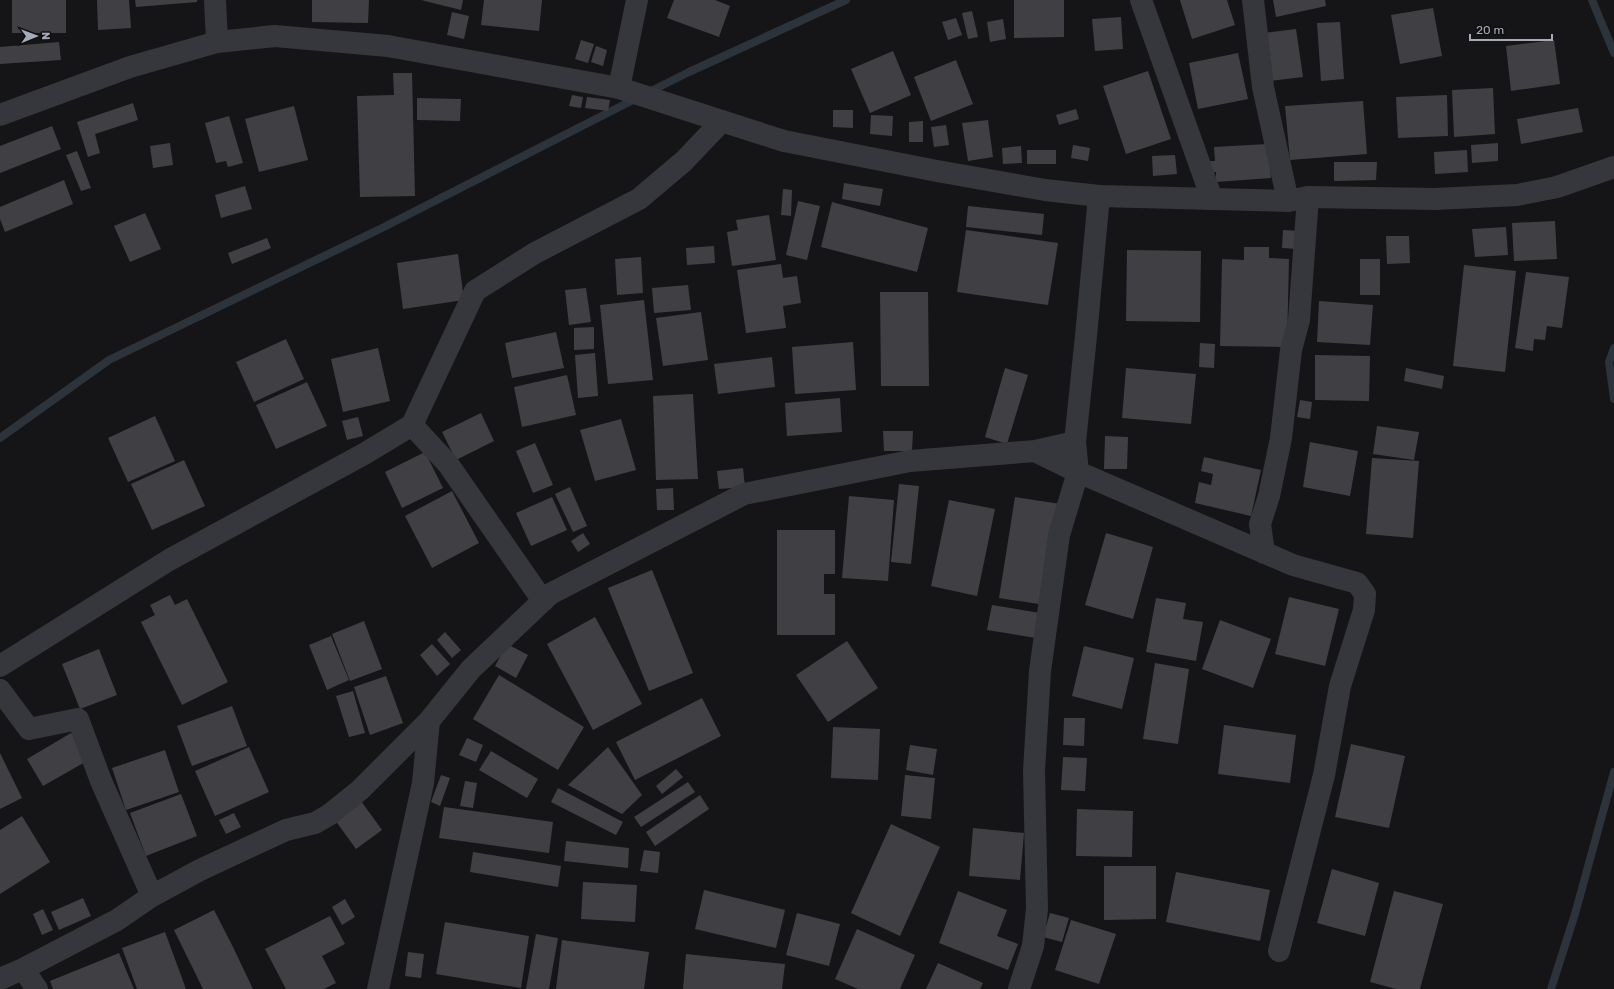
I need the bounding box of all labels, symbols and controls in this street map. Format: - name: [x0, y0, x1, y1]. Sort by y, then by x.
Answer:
- north arrow: [16, 16, 56, 56]
- scale bar: [1470, 16, 1552, 42]
- text: 20 m: [1476, 23, 1504, 37]
- text: N: [39, 32, 52, 40]

